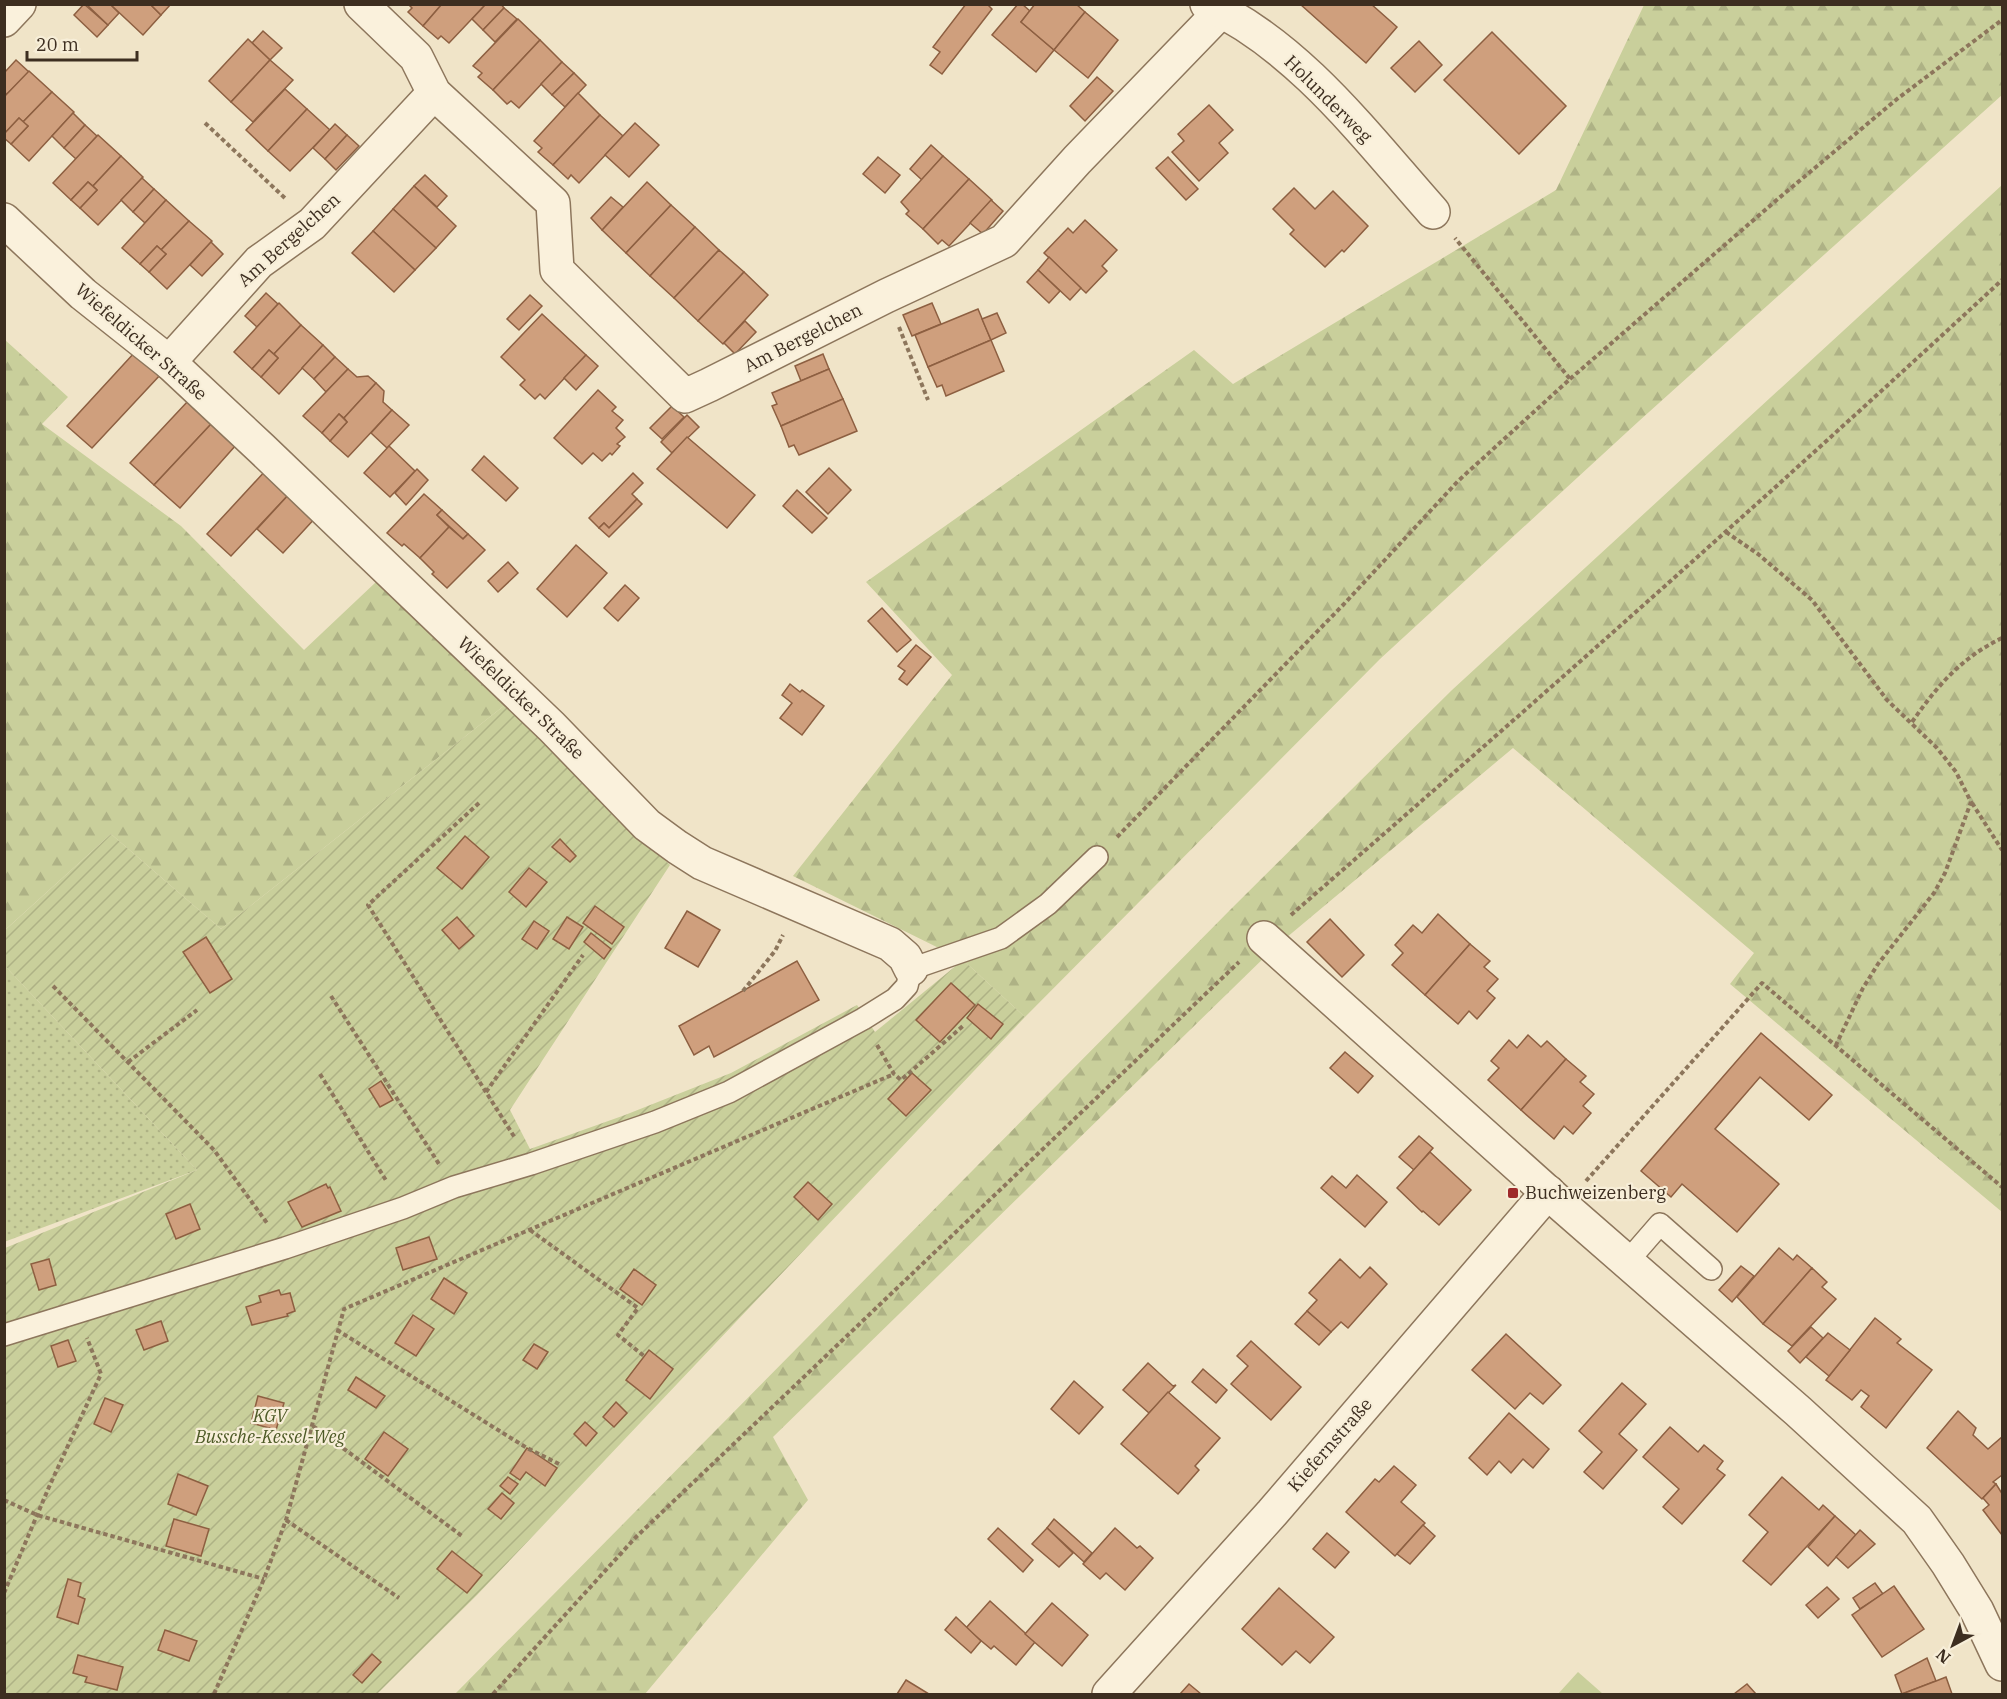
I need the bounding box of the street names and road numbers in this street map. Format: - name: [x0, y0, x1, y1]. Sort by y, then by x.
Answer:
- street label: Holunderweg: [1280, 50, 1377, 147]
- street label: Am Bergelchen: [233, 188, 345, 292]
- street label: Wiefeldicker Straße: [71, 278, 212, 405]
- street label: Am Bergelchen: [740, 298, 866, 377]
- street label: Wiefeldicker Straße: [453, 631, 590, 764]
- street label: Kiefernstraße: [1282, 1393, 1377, 1496]

